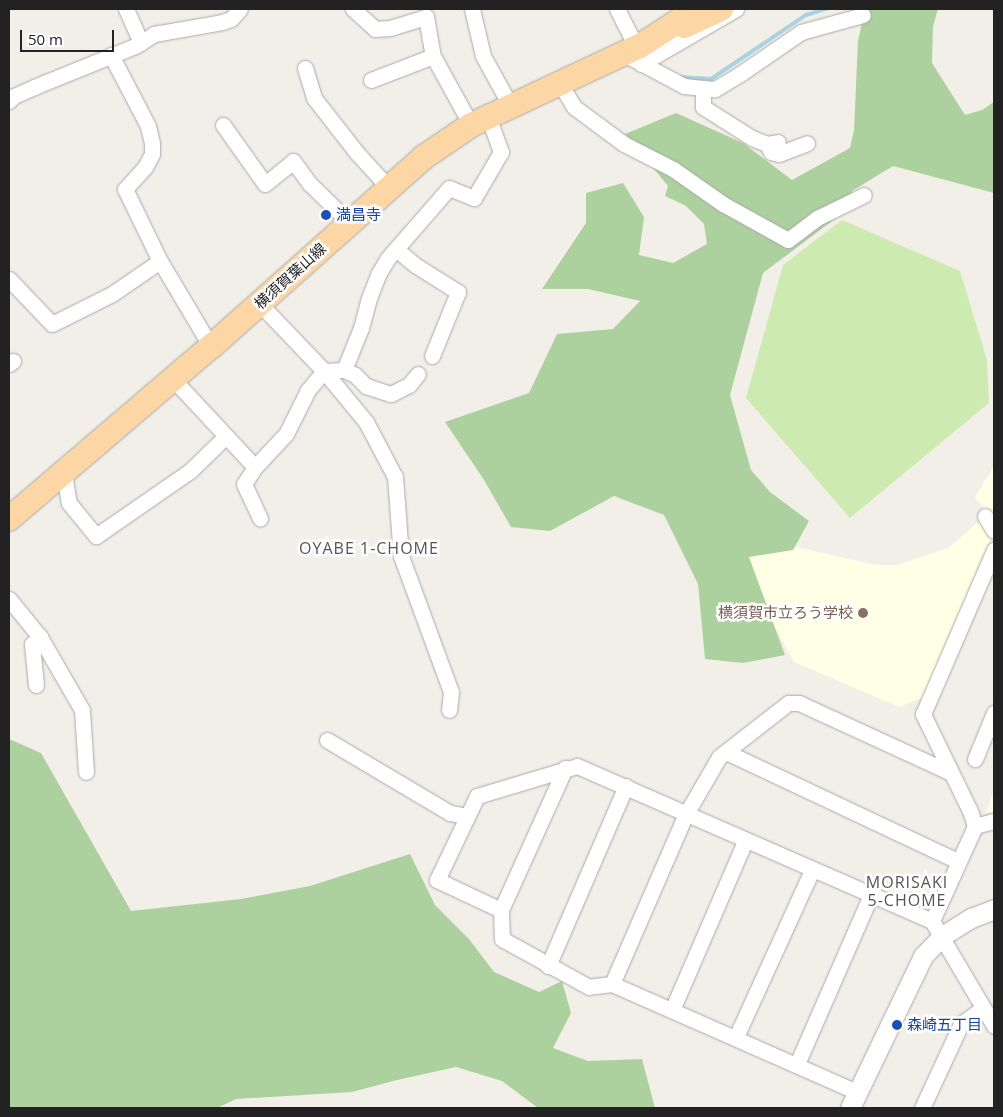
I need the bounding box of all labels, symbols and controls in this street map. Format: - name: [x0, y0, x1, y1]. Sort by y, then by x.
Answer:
- scale bar: [22, 20, 116, 52]
- text: 50 m: [28, 29, 63, 49]
- place label: 満昌寺: [336, 206, 381, 224]
- marker: 満昌寺: [320, 209, 332, 221]
- street label: 横須賀葉山線: [251, 239, 329, 313]
- district label: OYABE 1-CHOME: [297, 538, 441, 558]
- place label: 横須賀市立ろう学校: [718, 604, 853, 622]
- marker: 横須賀市立ろう学校: [857, 607, 869, 619]
- district label: MORISAKI 5-CHOME: [865, 872, 949, 910]
- place label: 森崎五丁目: [907, 1016, 982, 1034]
- marker: 森崎五丁目: [891, 1019, 903, 1031]

